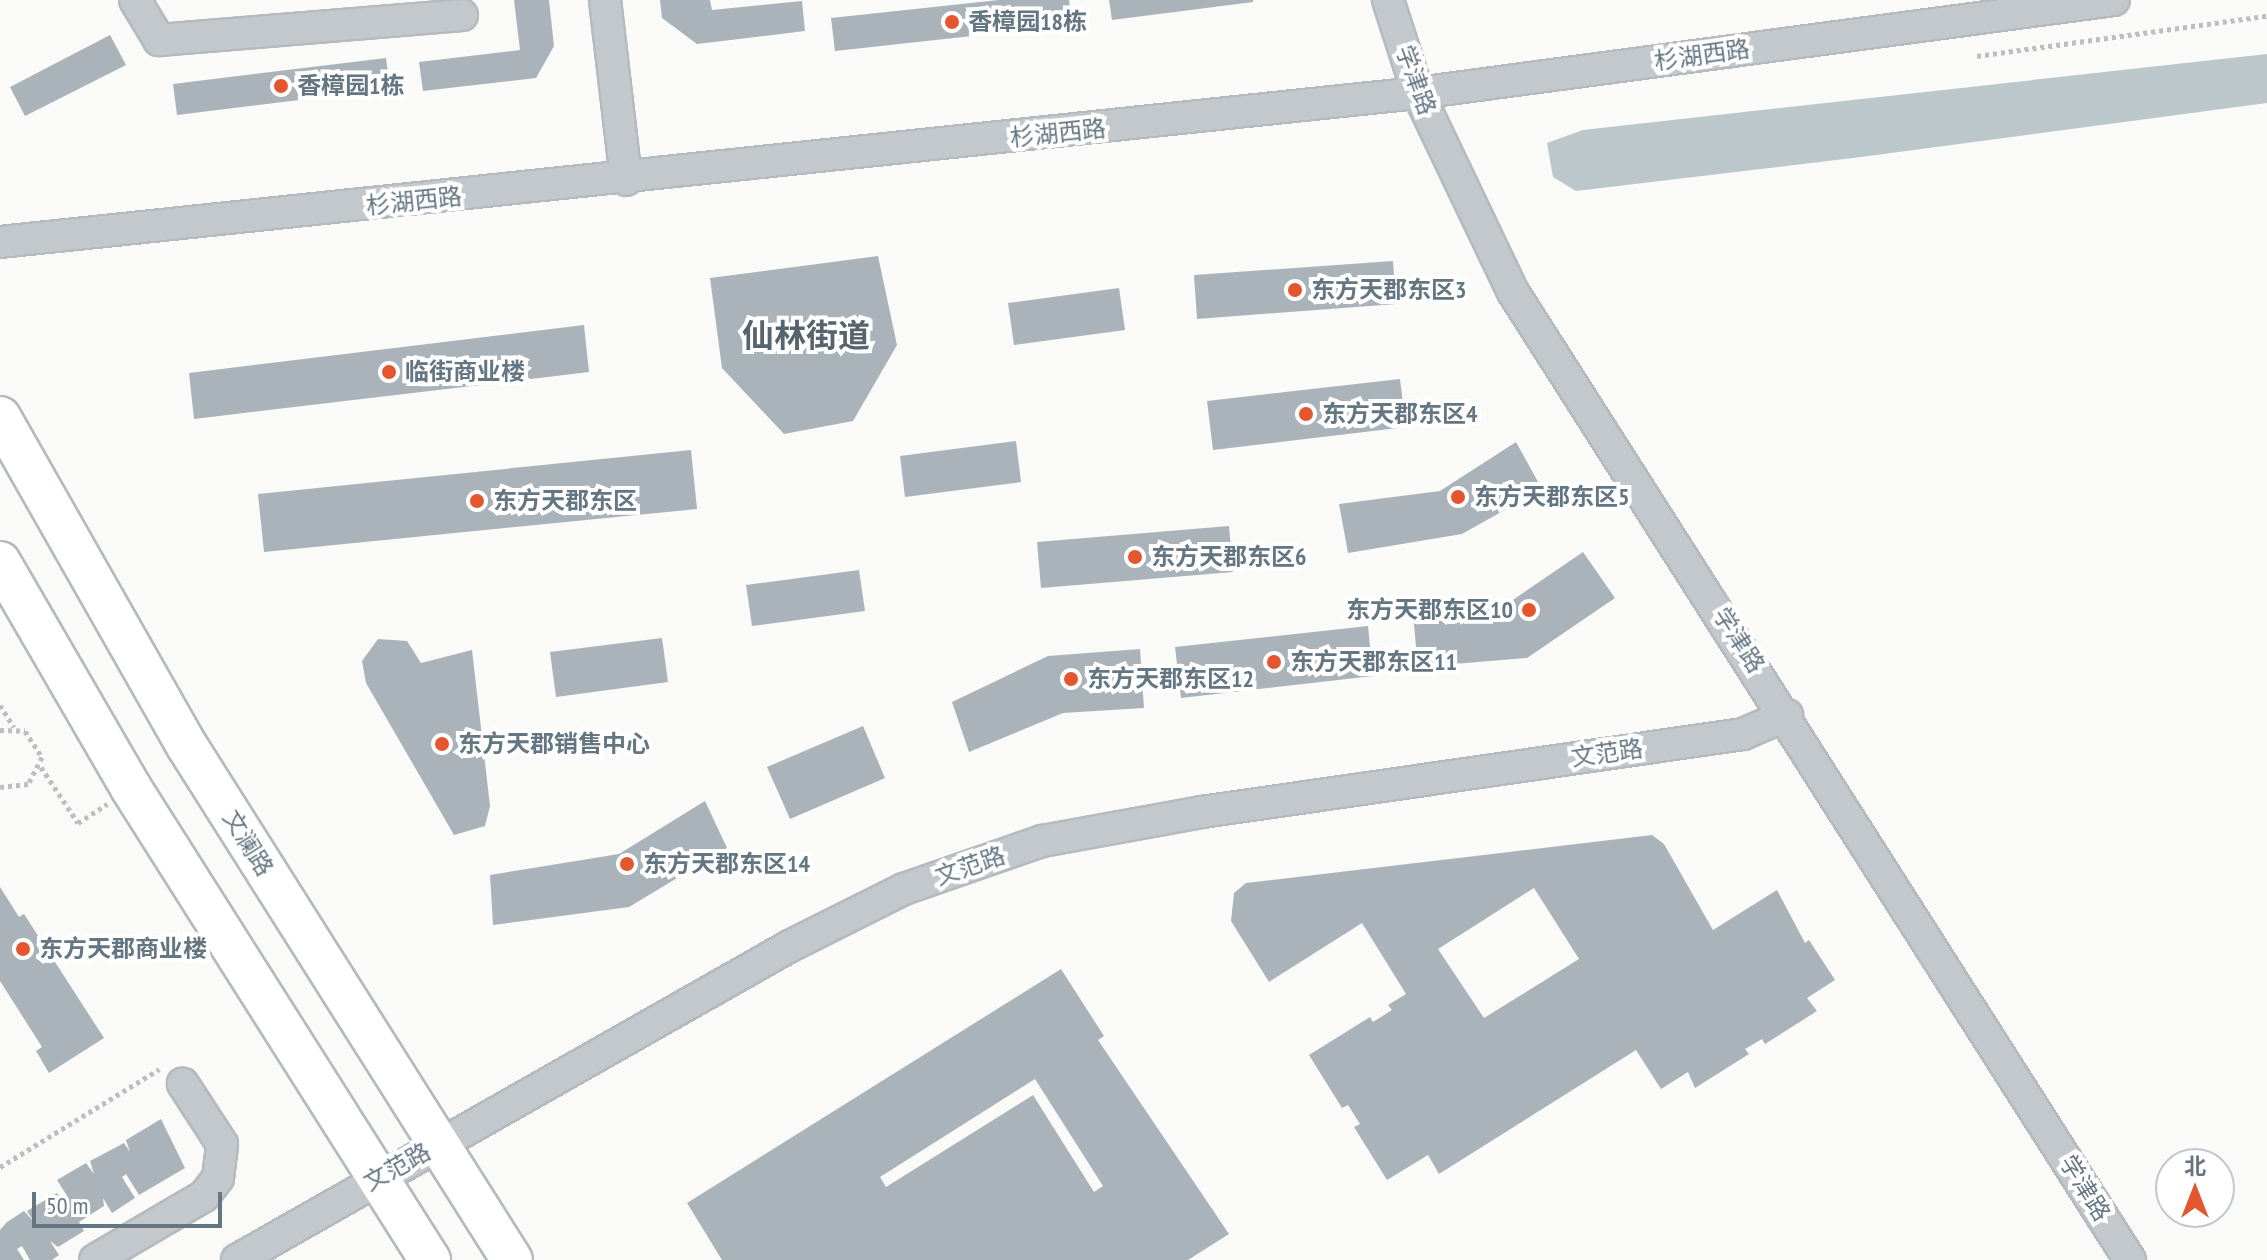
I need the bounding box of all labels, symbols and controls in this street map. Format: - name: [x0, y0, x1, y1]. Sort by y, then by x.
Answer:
- place label: 香樟园18栋: [968, 8, 1087, 36]
- marker: 香樟园18栋: [943, 13, 961, 31]
- street label: 杉湖西路: [1652, 34, 1752, 76]
- street label: 学津路: [1390, 41, 1442, 119]
- place label: 香樟园1栋: [297, 72, 404, 100]
- marker: 香樟园1栋: [272, 77, 290, 95]
- street label: 杉湖西路: [1009, 114, 1107, 152]
- street label: 杉湖西路: [365, 182, 463, 220]
- place label: 东方天郡东区3: [1311, 276, 1466, 304]
- marker: 东方天郡东区3: [1286, 281, 1304, 299]
- district label: 仙林街道: [742, 316, 870, 354]
- place label: 临街商业楼: [405, 358, 525, 386]
- marker: 临街商业楼: [380, 363, 398, 381]
- place label: 东方天郡东区4: [1322, 400, 1477, 428]
- marker: 东方天郡东区4: [1297, 405, 1315, 423]
- place label: 东方天郡东区5: [1474, 483, 1629, 511]
- place label: 东方天郡东区: [493, 487, 637, 515]
- marker: 东方天郡东区5: [1449, 488, 1467, 506]
- marker: 东方天郡东区: [468, 492, 486, 510]
- place label: 东方天郡东区6: [1151, 543, 1306, 571]
- marker: 东方天郡东区6: [1126, 548, 1144, 566]
- place label: 东方天郡东区10: [1346, 596, 1513, 624]
- marker: 东方天郡东区10: [1520, 601, 1538, 619]
- street label: 学津路: [1707, 602, 1771, 678]
- place label: 东方天郡东区11: [1290, 648, 1457, 676]
- marker: 东方天郡东区11: [1265, 653, 1283, 671]
- place label: 东方天郡东区12: [1087, 665, 1254, 693]
- marker: 东方天郡东区12: [1062, 670, 1080, 688]
- place label: 东方天郡销售中心: [458, 730, 650, 758]
- street label: 文范路: [1569, 734, 1645, 772]
- marker: 东方天郡销售中心: [433, 735, 451, 753]
- street label: 文澜路: [217, 805, 279, 881]
- street label: 文范路: [931, 841, 1009, 891]
- place label: 东方天郡东区14: [643, 850, 810, 878]
- marker: 东方天郡东区14: [618, 855, 636, 873]
- place label: 东方天郡商业楼: [39, 935, 207, 963]
- marker: 东方天郡商业楼: [14, 940, 32, 958]
- street label: 文范路: [359, 1137, 435, 1197]
- north arrow: [2155, 1148, 2235, 1228]
- street label: 学津路: [2054, 1150, 2116, 1226]
- text: 北: [2184, 1152, 2206, 1180]
- scale bar: [36, 1176, 226, 1226]
- text: 50 m: [46, 1190, 88, 1221]

